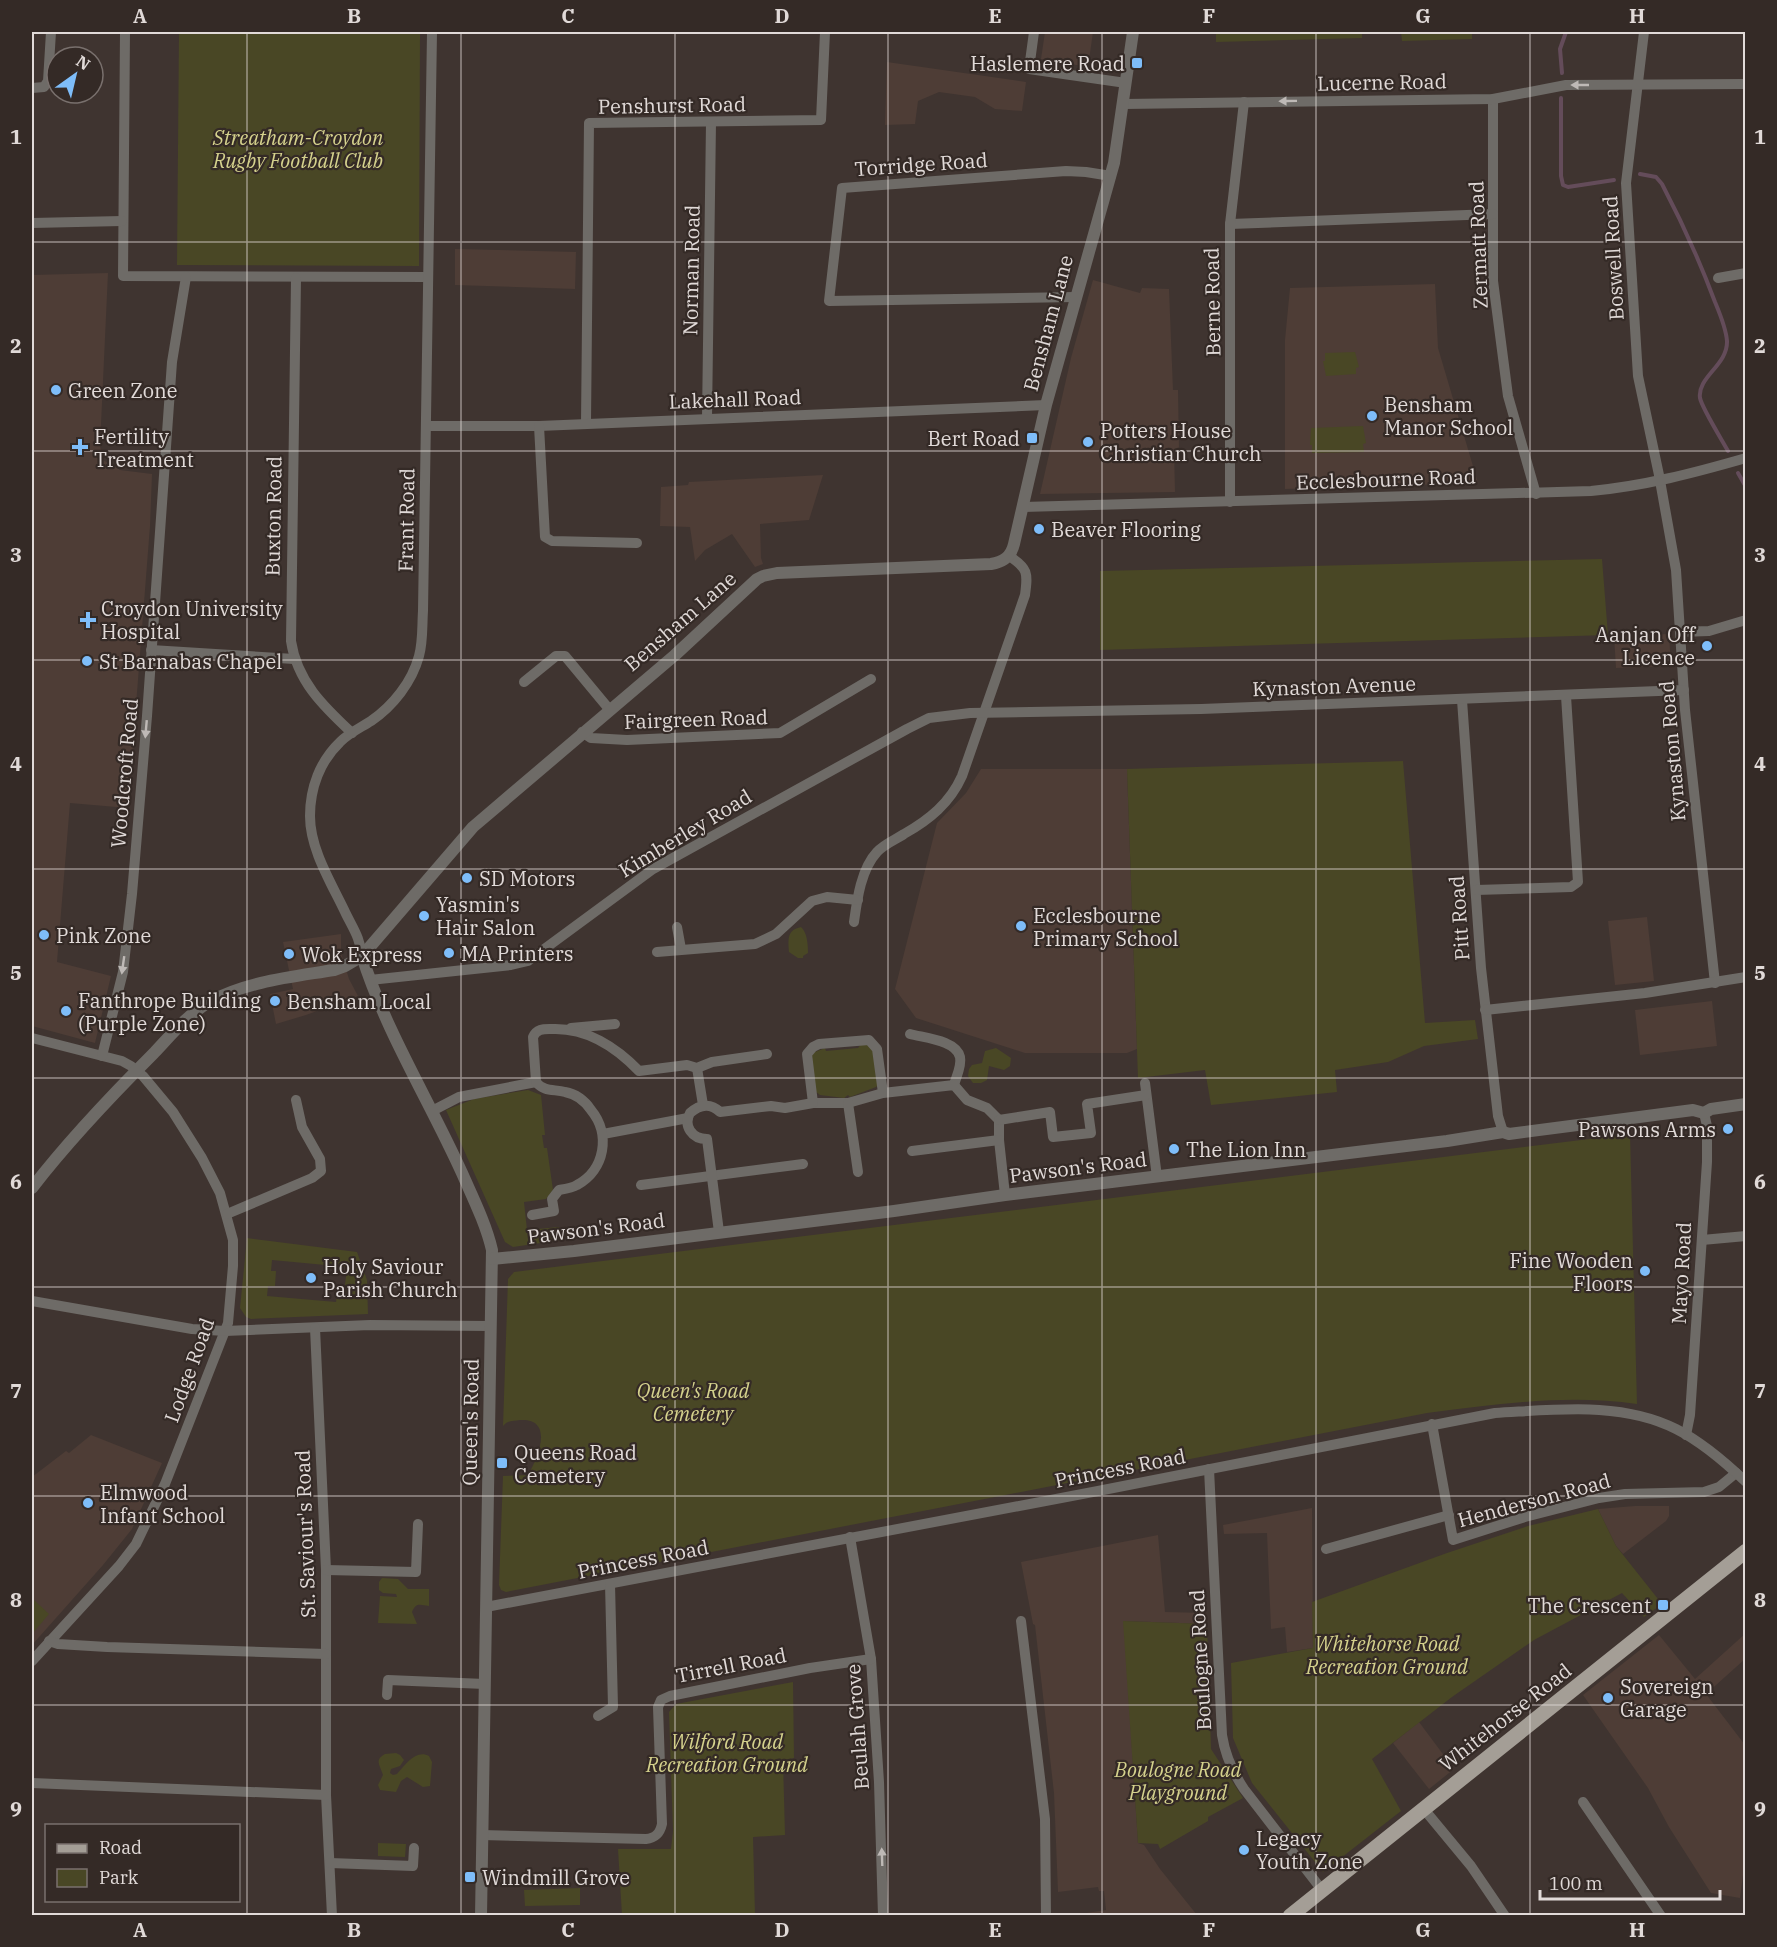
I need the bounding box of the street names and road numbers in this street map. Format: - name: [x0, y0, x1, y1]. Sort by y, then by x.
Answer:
- street label: Lucerne Road: [1317, 67, 1447, 97]
- street label: Penshurst Road: [598, 90, 746, 120]
- street label: Torridge Road: [854, 146, 988, 182]
- street label: Zermatt Road: [1462, 180, 1494, 310]
- street label: Boswell Road: [1596, 195, 1630, 321]
- street label: Norman Road: [676, 204, 706, 336]
- street label: Berne Road: [1198, 247, 1226, 357]
- street label: Bensham Lane: [1017, 252, 1079, 394]
- street label: Lakehall Road: [668, 383, 802, 415]
- street label: Buxton Road: [258, 456, 288, 576]
- street label: Ecclesbourne Road: [1296, 462, 1476, 496]
- street label: Frant Road: [392, 468, 420, 572]
- street label: Bensham Lane: [618, 565, 742, 677]
- street label: Kynaston Avenue: [1252, 670, 1416, 702]
- street label: Kynaston Road: [1652, 679, 1692, 823]
- street label: Woodcroft Road: [104, 697, 144, 849]
- street label: Fairgreen Road: [624, 703, 768, 735]
- street label: Kimberley Road: [613, 783, 757, 883]
- street label: Pitt Road: [1443, 875, 1475, 961]
- street label: Pawson's Road: [1008, 1145, 1148, 1189]
- street label: Pawson's Road: [526, 1206, 666, 1250]
- street label: Mayo Road: [1665, 1221, 1697, 1325]
- street label: Lodge Road: [158, 1314, 220, 1426]
- street label: Queen's Road: [455, 1358, 485, 1486]
- street label: Princess Road: [1052, 1442, 1188, 1494]
- street label: St. Saviour's Road: [289, 1449, 321, 1619]
- street label: Henderson Road: [1455, 1467, 1613, 1533]
- street label: Princess Road: [575, 1533, 711, 1585]
- street label: Boulogne Road: [1183, 1589, 1217, 1731]
- street label: Tirrell Road: [673, 1641, 789, 1689]
- street label: Whitehorse Road: [1433, 1657, 1577, 1777]
- street label: Beulah Grove: [839, 1663, 875, 1791]

